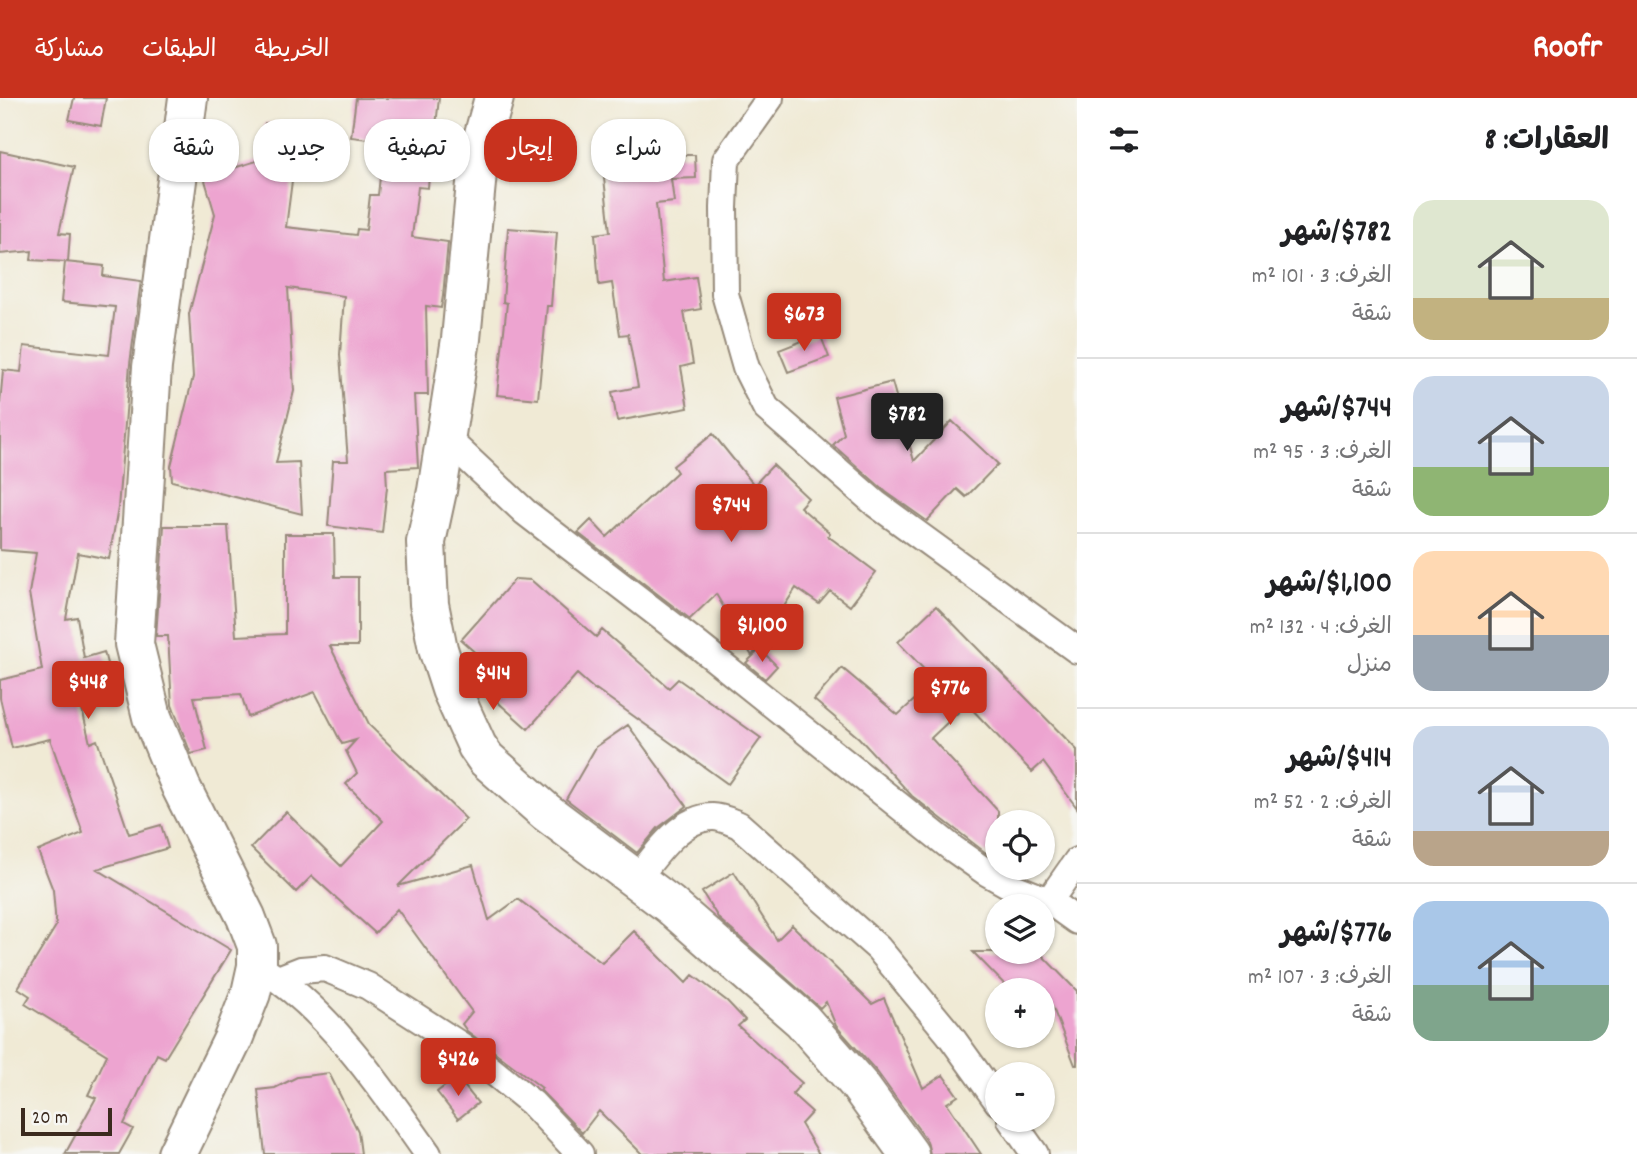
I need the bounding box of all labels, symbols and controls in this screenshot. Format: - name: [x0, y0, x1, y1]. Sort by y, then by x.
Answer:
- text: Roofr: [1533, 26, 1602, 73]
- text: مشاركة: [35, 34, 104, 68]
- text: الطبقات: [142, 34, 217, 68]
- text: الخريطة: [255, 34, 329, 68]
- chip: شقة: [149, 119, 239, 182]
- chip: جديد: [253, 119, 350, 182]
- chip: تصفية: [364, 119, 470, 182]
- chip: إيجار: [484, 119, 577, 182]
- chip: شراء: [591, 119, 686, 182]
- icon: filters: [1105, 121, 1143, 159]
- text: العقارات: 8: [1485, 121, 1609, 164]
- text: $782/شهر: [1282, 213, 1392, 256]
- icon: home: [1469, 228, 1553, 312]
- text: الغرف: 3 · 101 m²: [1252, 261, 1392, 294]
- pin: $673: [763, 294, 845, 353]
- text: $673: [783, 299, 825, 332]
- text: شقة: [1352, 299, 1392, 332]
- text: $744/شهر: [1282, 389, 1392, 432]
- pin: $782: [866, 394, 948, 453]
- text: $782: [887, 399, 927, 432]
- icon: home: [1469, 404, 1553, 488]
- text: الغرف: 3 · 95 m²: [1253, 437, 1392, 470]
- text: شقة: [1352, 475, 1392, 508]
- pin: $744: [690, 484, 772, 544]
- text: $744: [711, 490, 751, 523]
- text: $1,100/شهر: [1267, 564, 1392, 607]
- icon: home: [1469, 579, 1553, 663]
- pin: $1,100: [705, 604, 819, 664]
- text: $1,100: [736, 610, 788, 643]
- text: الغرف: 4 · 132 m²: [1250, 612, 1392, 645]
- text: منزل: [1347, 650, 1392, 683]
- pin: $414: [452, 652, 534, 712]
- text: $414: [475, 658, 511, 691]
- pin: $448: [47, 662, 129, 721]
- text: $448: [68, 667, 108, 700]
- pin: $776: [909, 668, 991, 727]
- text: $776: [930, 673, 970, 706]
- text: $414/شهر: [1287, 739, 1392, 782]
- icon: home: [1469, 754, 1553, 838]
- text: الغرف: 2 · 52 m²: [1254, 787, 1392, 820]
- map controls: [985, 810, 1055, 1132]
- button: locate: [985, 810, 1055, 880]
- text: شقة: [1352, 825, 1392, 858]
- button: layers: [985, 894, 1055, 964]
- text: $776/شهر: [1281, 914, 1392, 957]
- icon: home: [1469, 929, 1553, 1013]
- text: الغرف: 3 · 107 m²: [1248, 962, 1392, 995]
- button: +: [985, 978, 1055, 1048]
- text: شقة: [1352, 1000, 1392, 1033]
- pin: $426: [417, 1038, 499, 1098]
- text: $426: [437, 1044, 479, 1077]
- button: −: [985, 1062, 1055, 1132]
- scale bar: [21, 1105, 112, 1137]
- text: 20 m: [32, 1106, 68, 1133]

